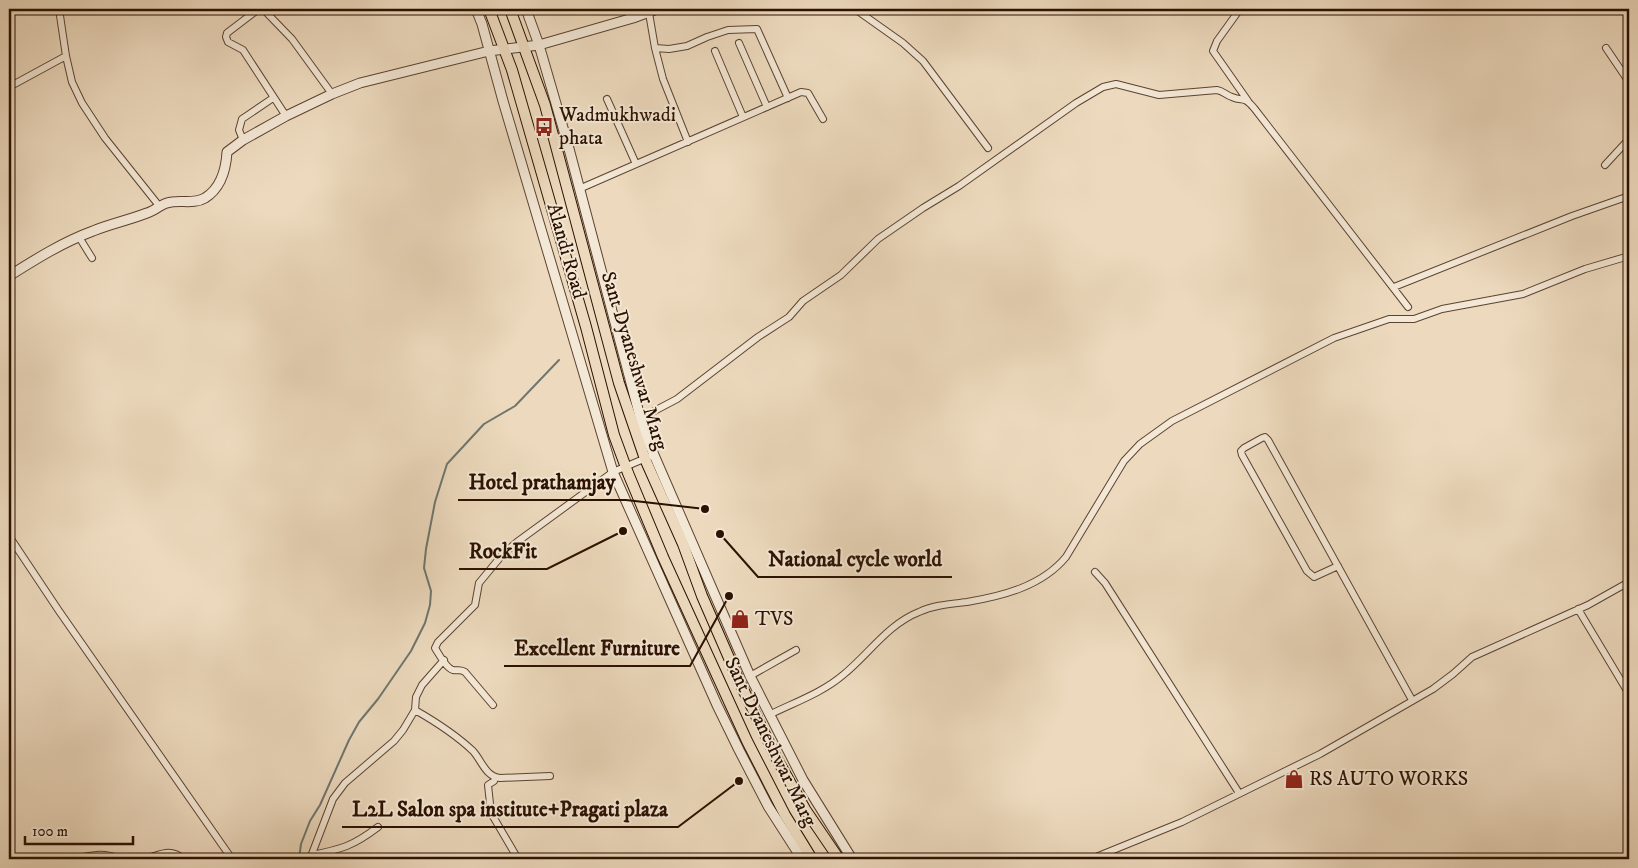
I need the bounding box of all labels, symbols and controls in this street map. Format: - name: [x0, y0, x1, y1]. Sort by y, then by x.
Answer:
- place label: Wadmukhwadi phata: [558, 103, 676, 151]
- bus stop icon: Wadmukhwadi phata: [533, 116, 555, 138]
- street label: Alandi Road: [540, 200, 592, 302]
- street label: Sant Dyaneshwar Marg: [595, 269, 673, 454]
- callout: Hotel prathamjay: [458, 464, 626, 500]
- text: Hotel prathamjay: [468, 470, 617, 497]
- callout: RockFit: [459, 533, 547, 569]
- text: RockFit: [469, 539, 538, 565]
- callout: National cycle world: [758, 541, 952, 577]
- text: National cycle world: [768, 547, 943, 573]
- place label: TVS: [755, 607, 794, 632]
- shop icon: TVS: [729, 608, 751, 630]
- callout: Excellent Furniture: [504, 630, 690, 666]
- text: Excellent Furniture: [514, 636, 680, 662]
- street label: Sant Dyaneshwar Marg: [718, 653, 822, 831]
- place label: RS AUTO WORKS: [1309, 767, 1468, 792]
- shop icon: RS AUTO WORKS: [1283, 768, 1305, 790]
- callout: L2L Salon spa institute+Pragati plaza: [342, 791, 678, 827]
- text: L2L Salon spa institute+Pragati plaza: [352, 797, 669, 823]
- scale bar: [25, 813, 132, 845]
- text: 100 m: [32, 822, 68, 841]

